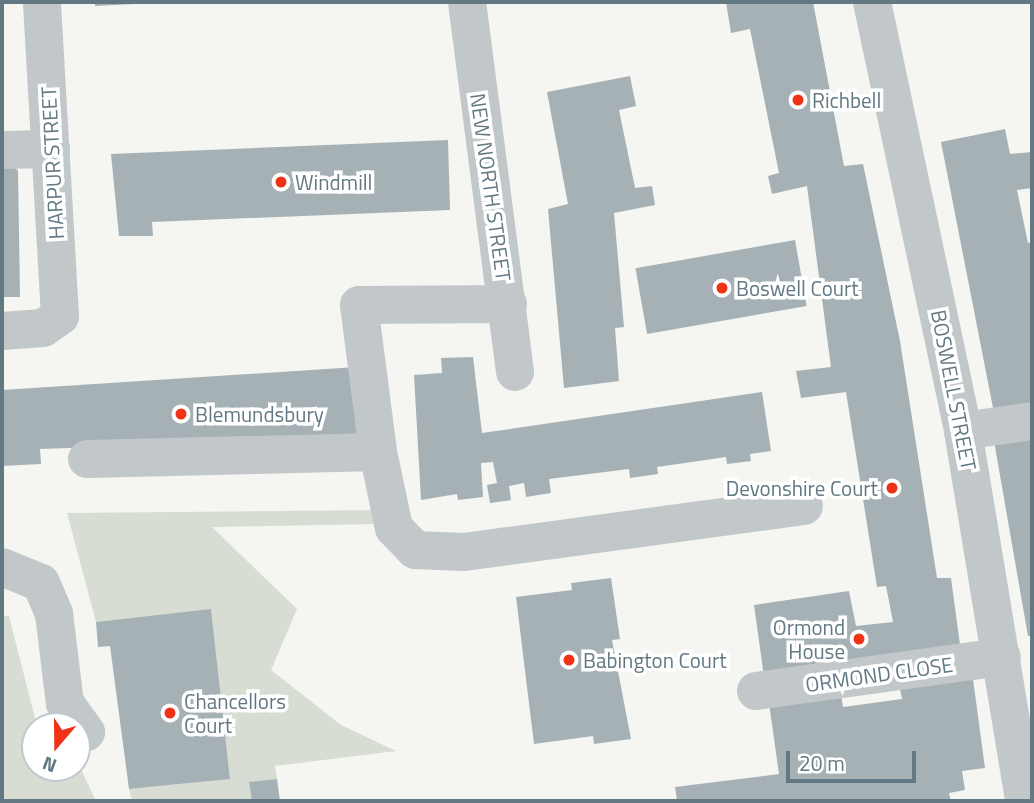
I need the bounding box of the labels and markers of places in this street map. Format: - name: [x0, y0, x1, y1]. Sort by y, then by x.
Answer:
- place label: Richbell: [812, 87, 881, 113]
- marker: Richbell: [790, 92, 806, 108]
- place label: Windmill: [295, 169, 372, 195]
- marker: Windmill: [273, 174, 289, 190]
- place label: Boswell Court: [736, 275, 859, 301]
- marker: Boswell Court: [714, 280, 730, 296]
- place label: Blemundsbury: [195, 401, 324, 427]
- marker: Blemundsbury: [173, 406, 189, 422]
- place label: Devonshire Court: [726, 475, 878, 501]
- marker: Devonshire Court: [884, 480, 900, 496]
- place label: Ormond House: [773, 614, 845, 664]
- marker: Ormond House: [851, 631, 867, 647]
- place label: Babington Court: [583, 647, 727, 673]
- marker: Babington Court: [561, 652, 577, 668]
- place label: Chancellors Court: [184, 688, 286, 738]
- marker: Chancellors Court: [162, 705, 178, 721]

